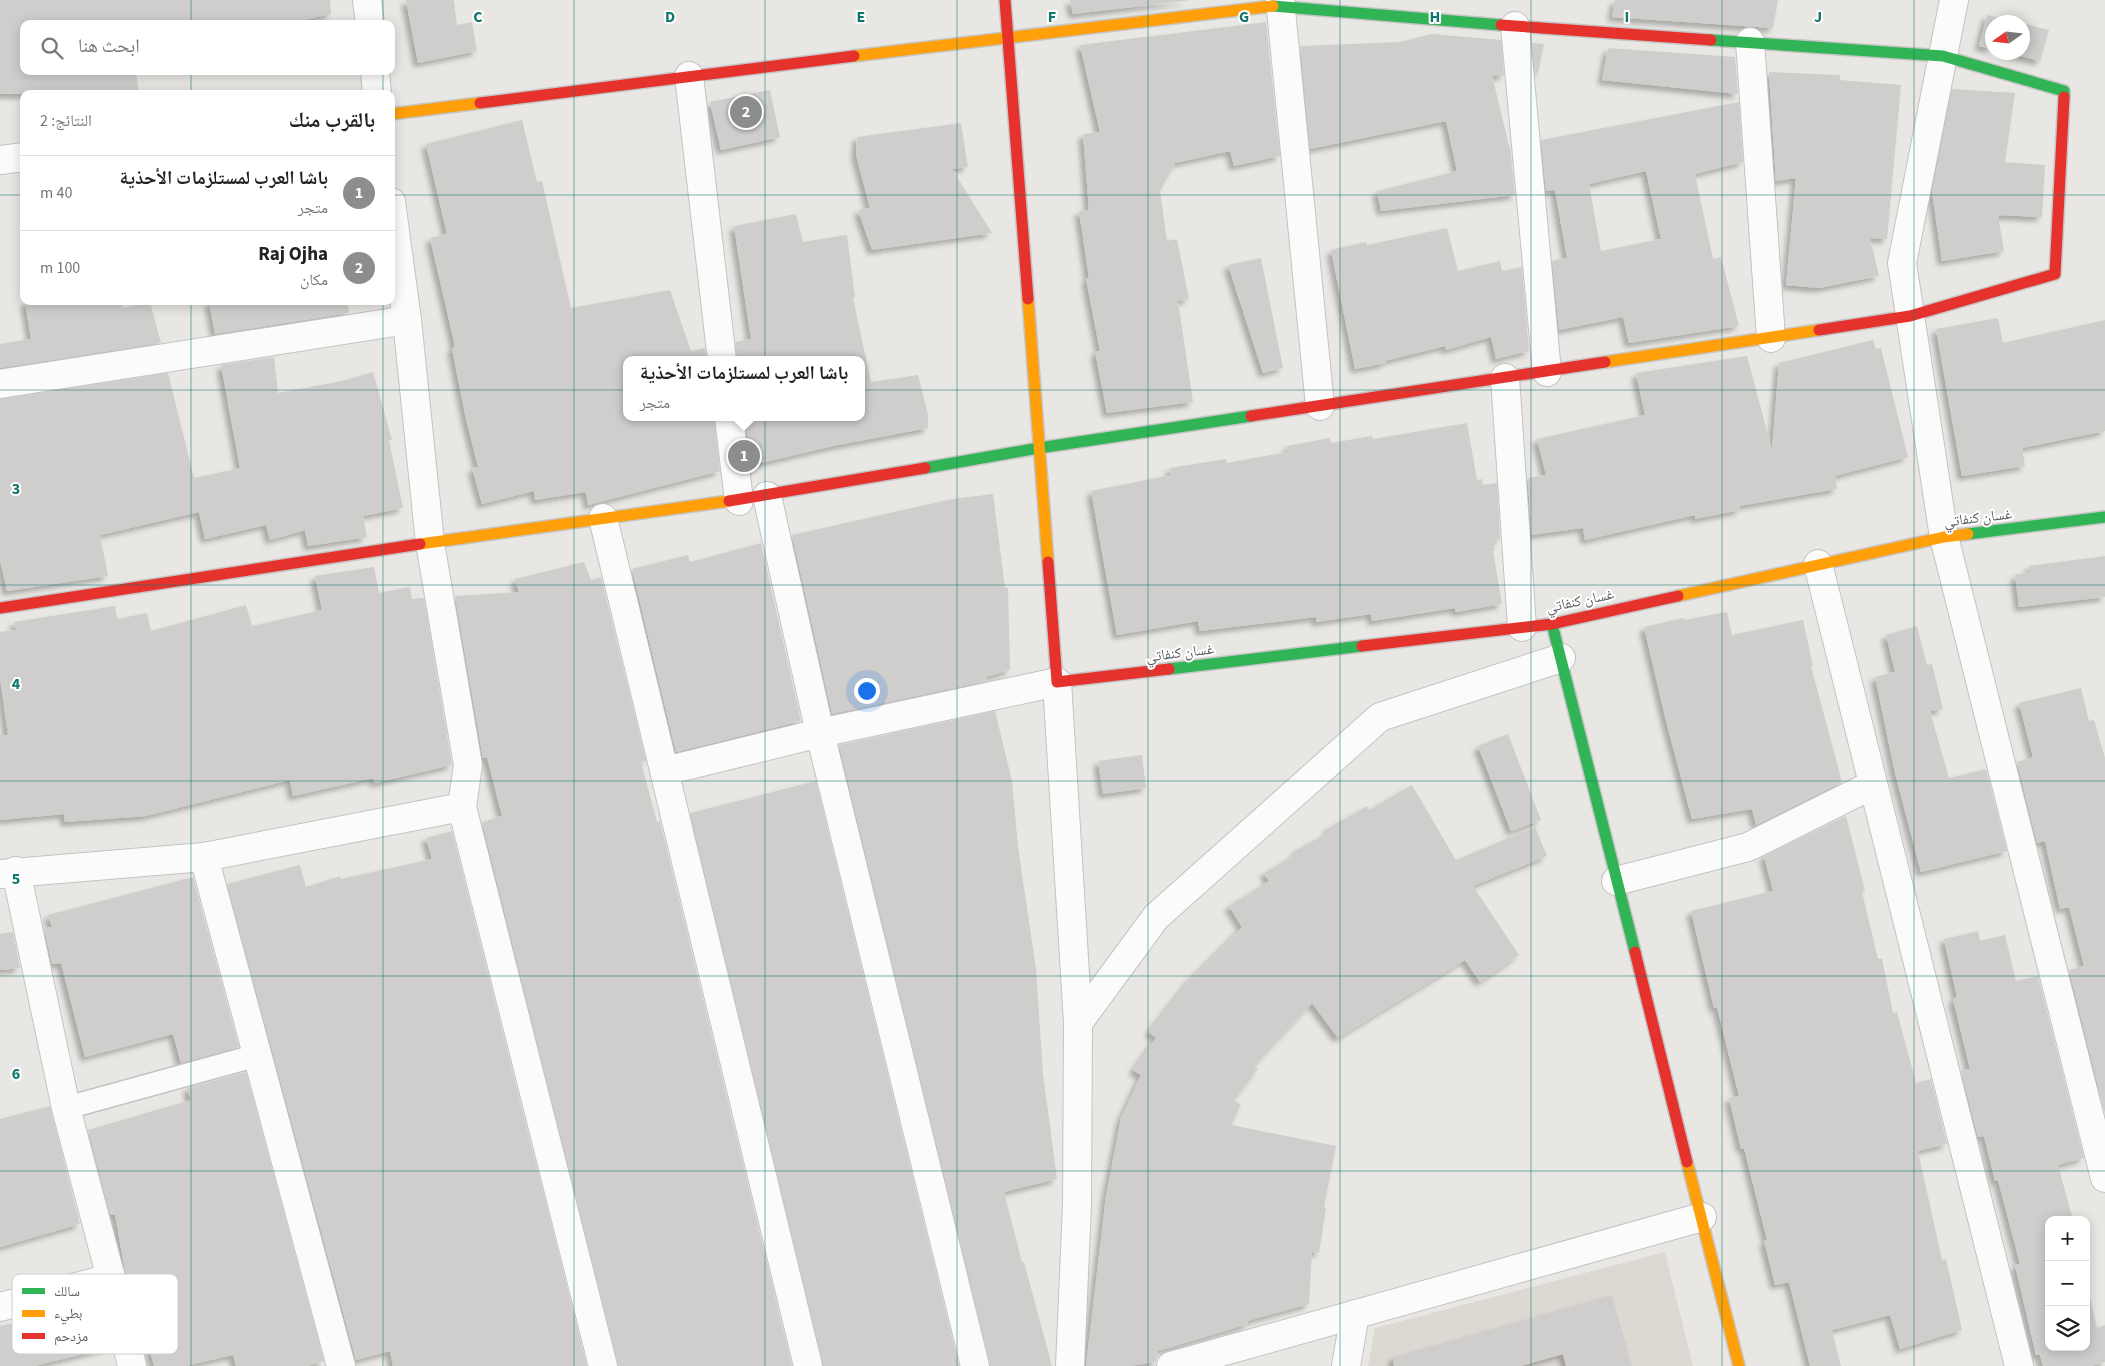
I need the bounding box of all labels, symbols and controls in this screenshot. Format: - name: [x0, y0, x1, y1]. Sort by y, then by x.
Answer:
- text: C: [473, 6, 483, 28]
- text: D: [665, 6, 675, 28]
- text: E: [857, 6, 865, 28]
- text: F: [1048, 6, 1056, 28]
- text: G: [1239, 6, 1249, 28]
- text: H: [1430, 6, 1440, 28]
- text: I: [1625, 6, 1629, 28]
- text: J: [1814, 6, 1822, 28]
- north arrow: [1985, 15, 2030, 60]
- search box: [20, 20, 395, 75]
- text: ابحث هنا: [78, 33, 140, 60]
- icon: search: [38, 34, 66, 62]
- pin: 2: [730, 93, 762, 131]
- text: بالقرب منك: [289, 105, 375, 135]
- text: النتائج: 2: [40, 110, 92, 132]
- text: باشا العرب لمستلزمات الأحذية: [120, 165, 328, 192]
- text: 40 m: [40, 182, 72, 204]
- text: 1: [355, 182, 363, 204]
- text: متجر: [298, 197, 328, 219]
- text: Raj Ojha: [258, 241, 328, 268]
- text: 100 m: [40, 257, 80, 279]
- text: 2: [355, 257, 363, 279]
- text: مكان: [300, 269, 328, 291]
- popup: [623, 356, 865, 421]
- text: باشا العرب لمستلزمات الأحذية: [640, 360, 848, 387]
- text: متجر: [640, 392, 670, 414]
- pin: 1: [728, 437, 760, 475]
- text: 3: [12, 478, 20, 500]
- street label: غسان كنفاتي: [1943, 503, 2014, 533]
- street label: غسان كنفاتي: [1544, 583, 1616, 619]
- street label: غسان كنفاتي: [1145, 638, 1216, 668]
- text: 4: [12, 673, 21, 695]
- your location: [854, 678, 880, 704]
- text: 5: [12, 868, 20, 890]
- text: 6: [12, 1063, 20, 1085]
- map controls: [2045, 1216, 2090, 1351]
- button: +: [2045, 1216, 2090, 1261]
- button: −: [2045, 1261, 2090, 1306]
- legend: [12, 1274, 178, 1354]
- text: سالك: [54, 1282, 80, 1302]
- text: بطيء: [54, 1304, 83, 1325]
- button: layers: [2045, 1306, 2090, 1351]
- text: مزدحم: [54, 1327, 88, 1347]

